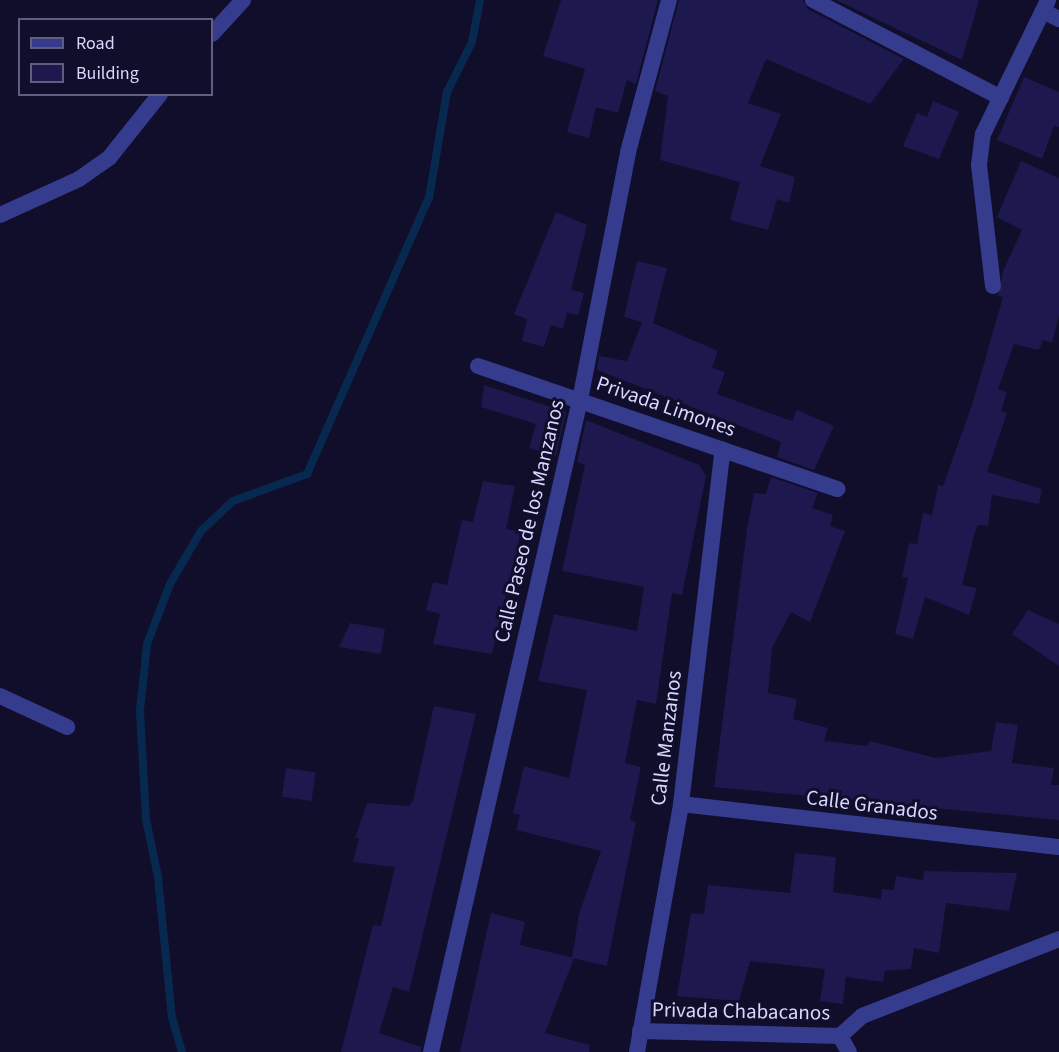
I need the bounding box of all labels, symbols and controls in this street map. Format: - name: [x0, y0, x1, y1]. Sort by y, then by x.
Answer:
- legend: [18, 18, 213, 96]
- text: Road: [76, 31, 115, 56]
- text: Building: [76, 61, 139, 86]
- street label: Privada Limones: [593, 370, 739, 442]
- street label: Calle Paseo de los Manzanos: [489, 397, 569, 645]
- street label: Calle Manzanos: [645, 669, 687, 807]
- street label: Calle Granados: [805, 784, 939, 826]
- street label: Privada Chabacanos: [652, 997, 830, 1025]

